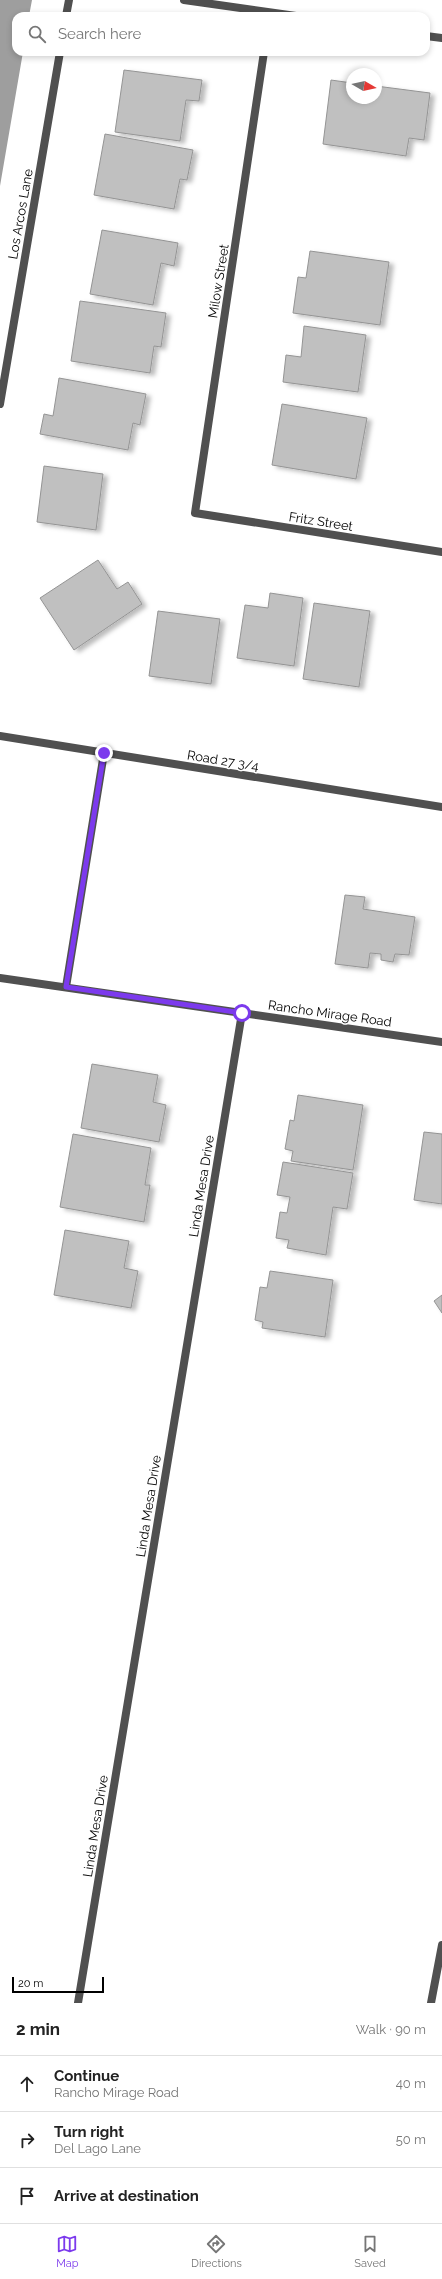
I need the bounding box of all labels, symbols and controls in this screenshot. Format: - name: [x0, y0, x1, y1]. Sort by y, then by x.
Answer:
- search box: [12, 12, 430, 56]
- icon: search: [26, 23, 48, 45]
- text: Search here: [58, 25, 141, 43]
- north arrow: [346, 68, 382, 104]
- street label: Los Arcos Lane: [5, 167, 36, 261]
- street label: Milow Street: [205, 242, 232, 319]
- street label: Fritz Street: [288, 509, 355, 534]
- route end: [95, 744, 113, 762]
- street label: Road 27 3/4: [186, 747, 260, 774]
- street label: Rancho Mirage Road: [267, 997, 393, 1030]
- route start: [233, 1004, 251, 1022]
- street label: Linda Mesa Drive: [186, 1134, 217, 1238]
- street label: Linda Mesa Drive: [133, 1454, 164, 1558]
- street label: Linda Mesa Drive: [80, 1774, 111, 1878]
- scale bar: [12, 1975, 104, 1994]
- text: 20 m: [18, 1977, 43, 1990]
- text: 2 min: [16, 2019, 60, 2039]
- text: Walk · 90 m: [356, 2022, 426, 2037]
- text: Continue: [54, 2067, 119, 2085]
- icon: ahead: [16, 2073, 38, 2095]
- text: 40 m: [396, 2076, 426, 2091]
- text: Rancho Mirage Road: [54, 2085, 179, 2100]
- text: Turn right: [54, 2123, 124, 2141]
- icon: right: [16, 2129, 38, 2151]
- text: 50 m: [396, 2132, 426, 2147]
- text: Del Lago Lane: [54, 2141, 141, 2156]
- icon: arrive: [16, 2185, 38, 2207]
- text: Arrive at destination: [54, 2187, 199, 2205]
- tab: Map: [56, 2233, 79, 2270]
- tab: Directions: [191, 2233, 242, 2270]
- tab: Saved: [354, 2233, 386, 2270]

